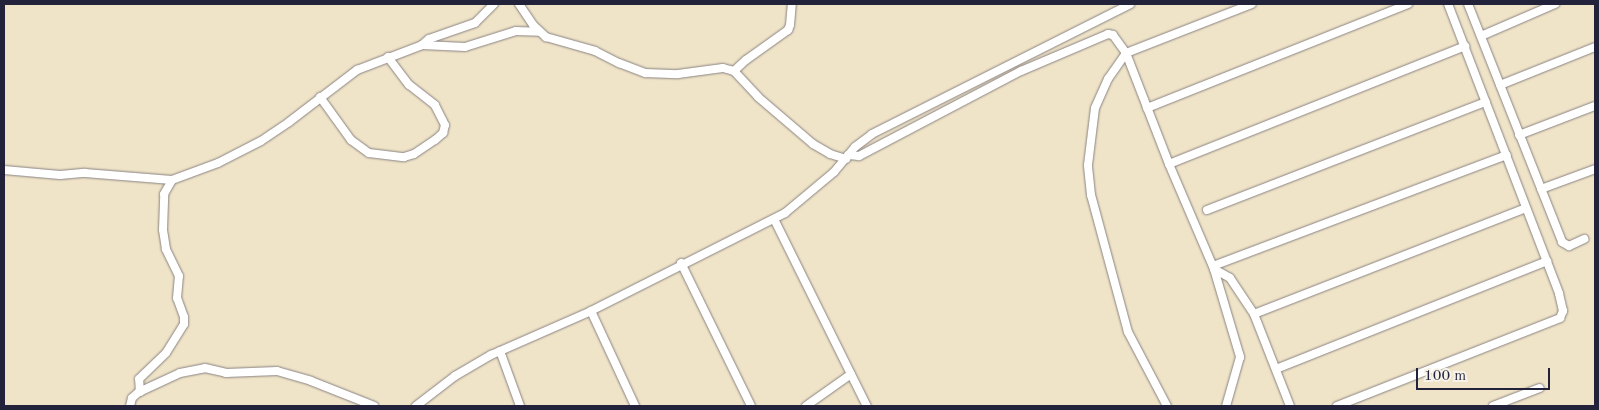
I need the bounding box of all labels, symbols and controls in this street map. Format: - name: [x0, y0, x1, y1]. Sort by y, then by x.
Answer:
- scale bar: [1419, 358, 1553, 390]
- text: 100 m: [1424, 369, 1466, 384]

